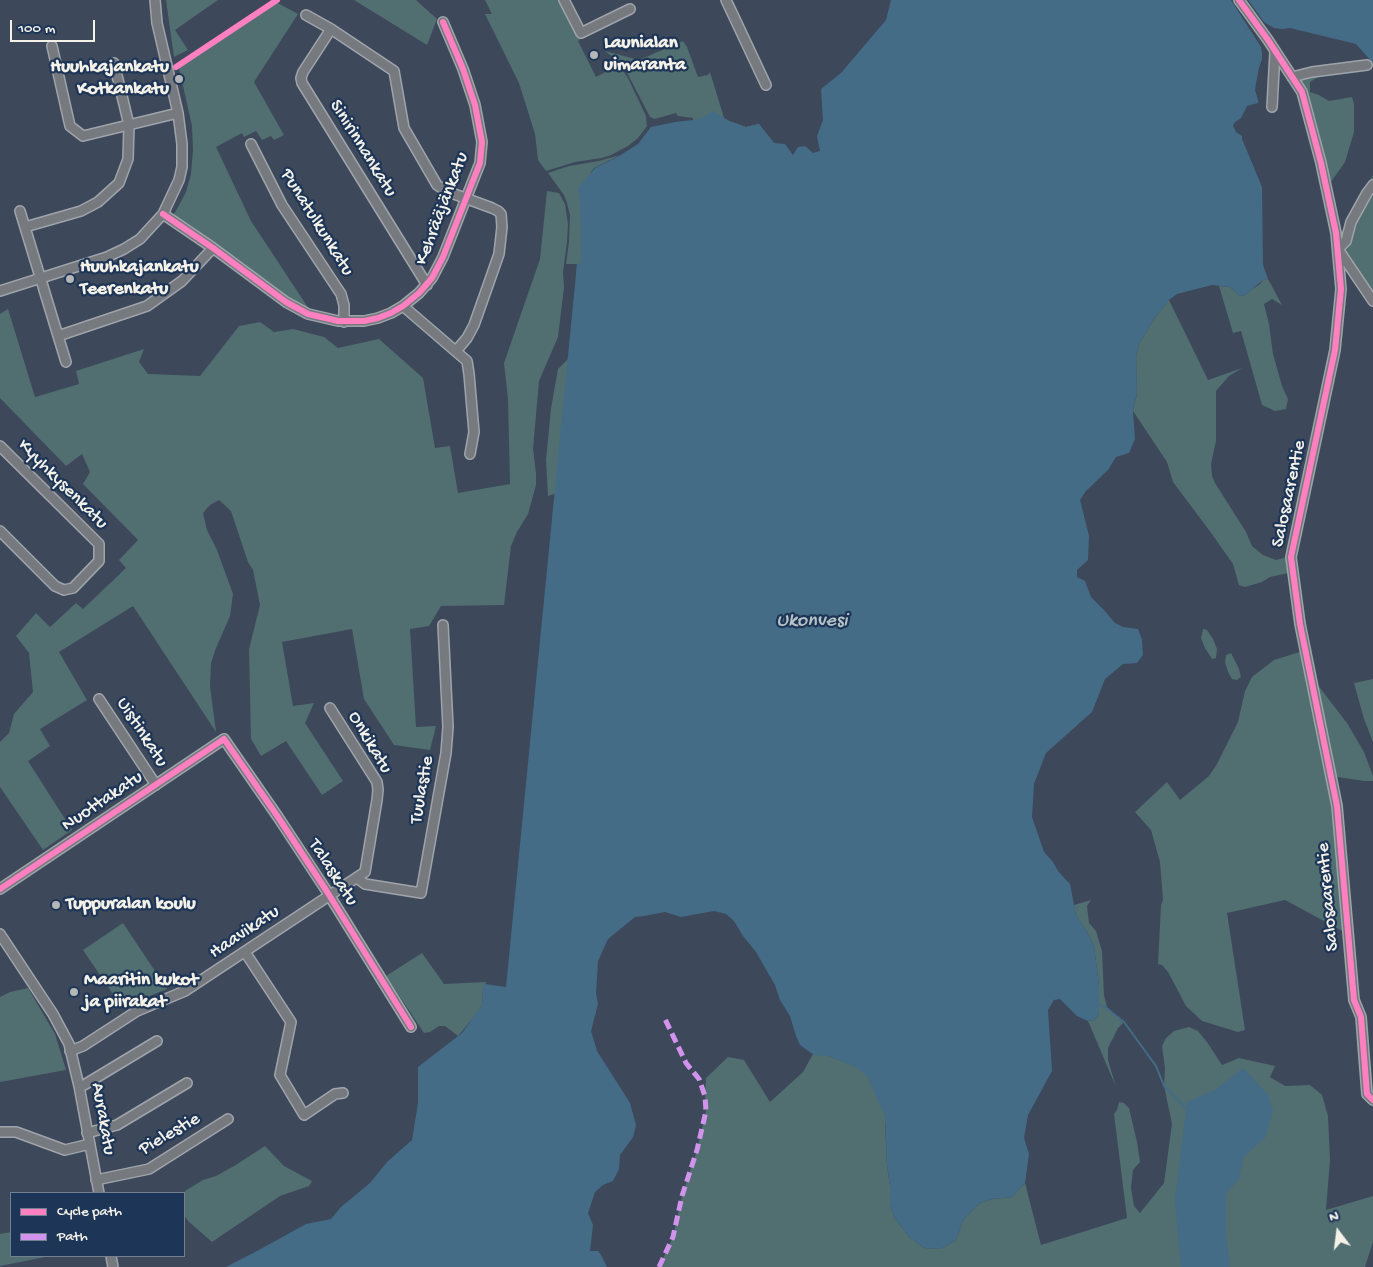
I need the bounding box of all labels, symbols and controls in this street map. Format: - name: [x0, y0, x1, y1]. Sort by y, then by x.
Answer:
- scale bar: [12, 10, 98, 42]
- text: 100 m: [18, 20, 55, 38]
- place label: Launialan uimaranta: [604, 33, 686, 77]
- marker: Launialan uimaranta: [588, 49, 600, 61]
- place label: Huuhkajankatu Kotkankatu: [50, 57, 169, 101]
- marker: Huuhkajankatu Kotkankatu: [173, 73, 185, 85]
- street label: Sinirinnankatu: [323, 96, 401, 202]
- street label: Kehrääjänkatu: [411, 149, 475, 269]
- street label: Punatulkunkatu: [274, 165, 358, 281]
- place label: Huuhkajankatu Teerenkatu: [80, 257, 199, 301]
- marker: Huuhkajankatu Teerenkatu: [64, 273, 76, 285]
- street label: Kyyhkysenkatu: [12, 435, 112, 535]
- street label: Salosaarentie: [1268, 438, 1312, 550]
- water label: Ukonvesi: [776, 610, 848, 634]
- street label: Uistinkatu: [110, 694, 172, 772]
- street label: Onkikatu: [342, 708, 396, 778]
- street label: Tuulastie: [406, 754, 440, 826]
- street label: Nuottakatu: [58, 767, 148, 837]
- street label: Talaskatu: [302, 835, 362, 911]
- street label: Salosaarentie: [1313, 842, 1345, 952]
- place label: Tuppuralan koulu: [66, 894, 196, 916]
- marker: Tuppuralan koulu: [50, 899, 62, 911]
- street label: Haavikatu: [205, 901, 285, 965]
- place label: Maaritin kukot ja piirakat: [84, 970, 198, 1014]
- marker: Maaritin kukot ja piirakat: [68, 986, 80, 998]
- street label: Aurakatu: [84, 1081, 120, 1157]
- street label: Pielestie: [135, 1108, 205, 1162]
- legend: [10, 1192, 185, 1257]
- text: Cycle path: [57, 1203, 122, 1221]
- north arrow: [1313, 1207, 1363, 1257]
- text: N: [1327, 1208, 1341, 1226]
- text: Path: [57, 1228, 88, 1246]

